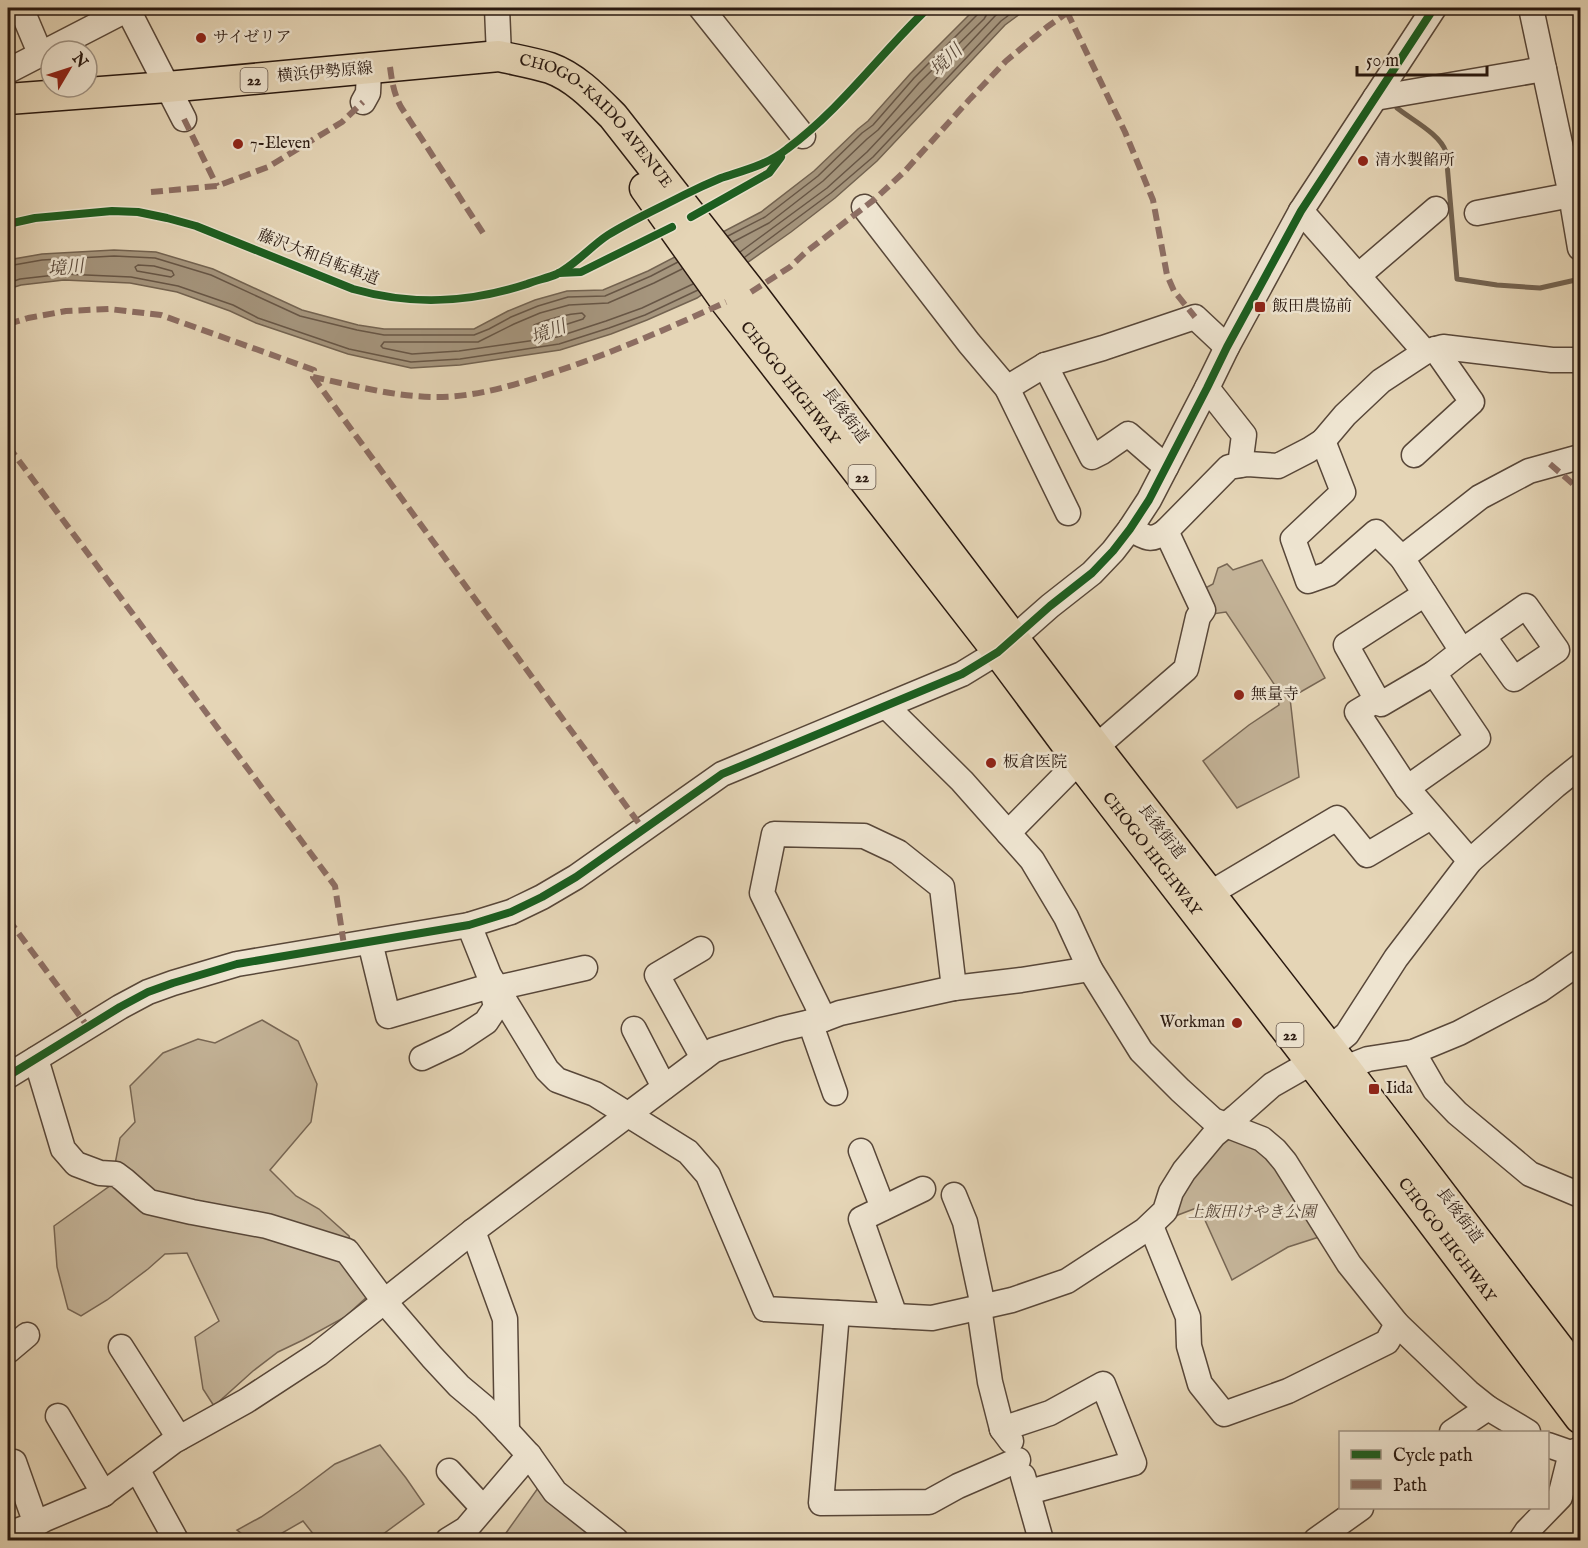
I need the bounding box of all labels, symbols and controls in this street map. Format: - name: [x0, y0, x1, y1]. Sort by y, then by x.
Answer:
- place label: サイゼリア: [213, 28, 291, 48]
- marker: サイゼリア: [194, 31, 208, 45]
- north arrow: [39, 39, 99, 99]
- water label: 境川: [926, 39, 969, 82]
- scale bar: [1357, 39, 1488, 77]
- text: N: [66, 48, 91, 73]
- text: 50 m: [1366, 50, 1399, 73]
- street label: CHOGO-KAIDO AVENUE: [517, 51, 676, 192]
- street label: 横浜伊勢原線: [276, 59, 374, 87]
- road number: 22: [240, 68, 268, 92]
- place label: 7-Eleven: [250, 134, 311, 154]
- marker: 7-Eleven: [231, 137, 245, 151]
- place label: 清水製餡所: [1375, 151, 1455, 171]
- marker: 清水製餡所: [1356, 154, 1370, 168]
- street label: 藤沢大和自転車道: [255, 226, 381, 290]
- water label: 境川: [47, 255, 87, 282]
- place label: 飯田農協前: [1272, 297, 1352, 317]
- marker: 飯田農協前: [1253, 300, 1267, 314]
- water label: 境川: [528, 315, 572, 350]
- street label: CHOGO HIGHWAY: [735, 318, 844, 450]
- street label: 長後街道: [818, 384, 872, 448]
- road number: 22: [848, 465, 876, 489]
- place label: 無量寺: [1251, 685, 1299, 705]
- marker: 無量寺: [1232, 688, 1246, 702]
- place label: 板倉医院: [1003, 753, 1067, 773]
- marker: 板倉医院: [984, 756, 998, 770]
- street label: CHOGO HIGHWAY: [1097, 789, 1206, 921]
- street label: 長後街道: [1133, 801, 1189, 863]
- place label: Workman: [1160, 1013, 1225, 1033]
- marker: Workman: [1230, 1016, 1244, 1030]
- road number: 22: [1276, 1023, 1304, 1047]
- place label: Iida: [1386, 1079, 1413, 1099]
- marker: Iida: [1367, 1082, 1381, 1096]
- street label: CHOGO HIGHWAY: [1393, 1174, 1500, 1308]
- street label: 長後街道: [1432, 1184, 1486, 1248]
- park label: 上飯田けやき公園: [1188, 1203, 1319, 1223]
- legend: [1339, 1431, 1549, 1509]
- text: Cycle path: [1393, 1445, 1473, 1468]
- text: Path: [1393, 1475, 1427, 1498]

